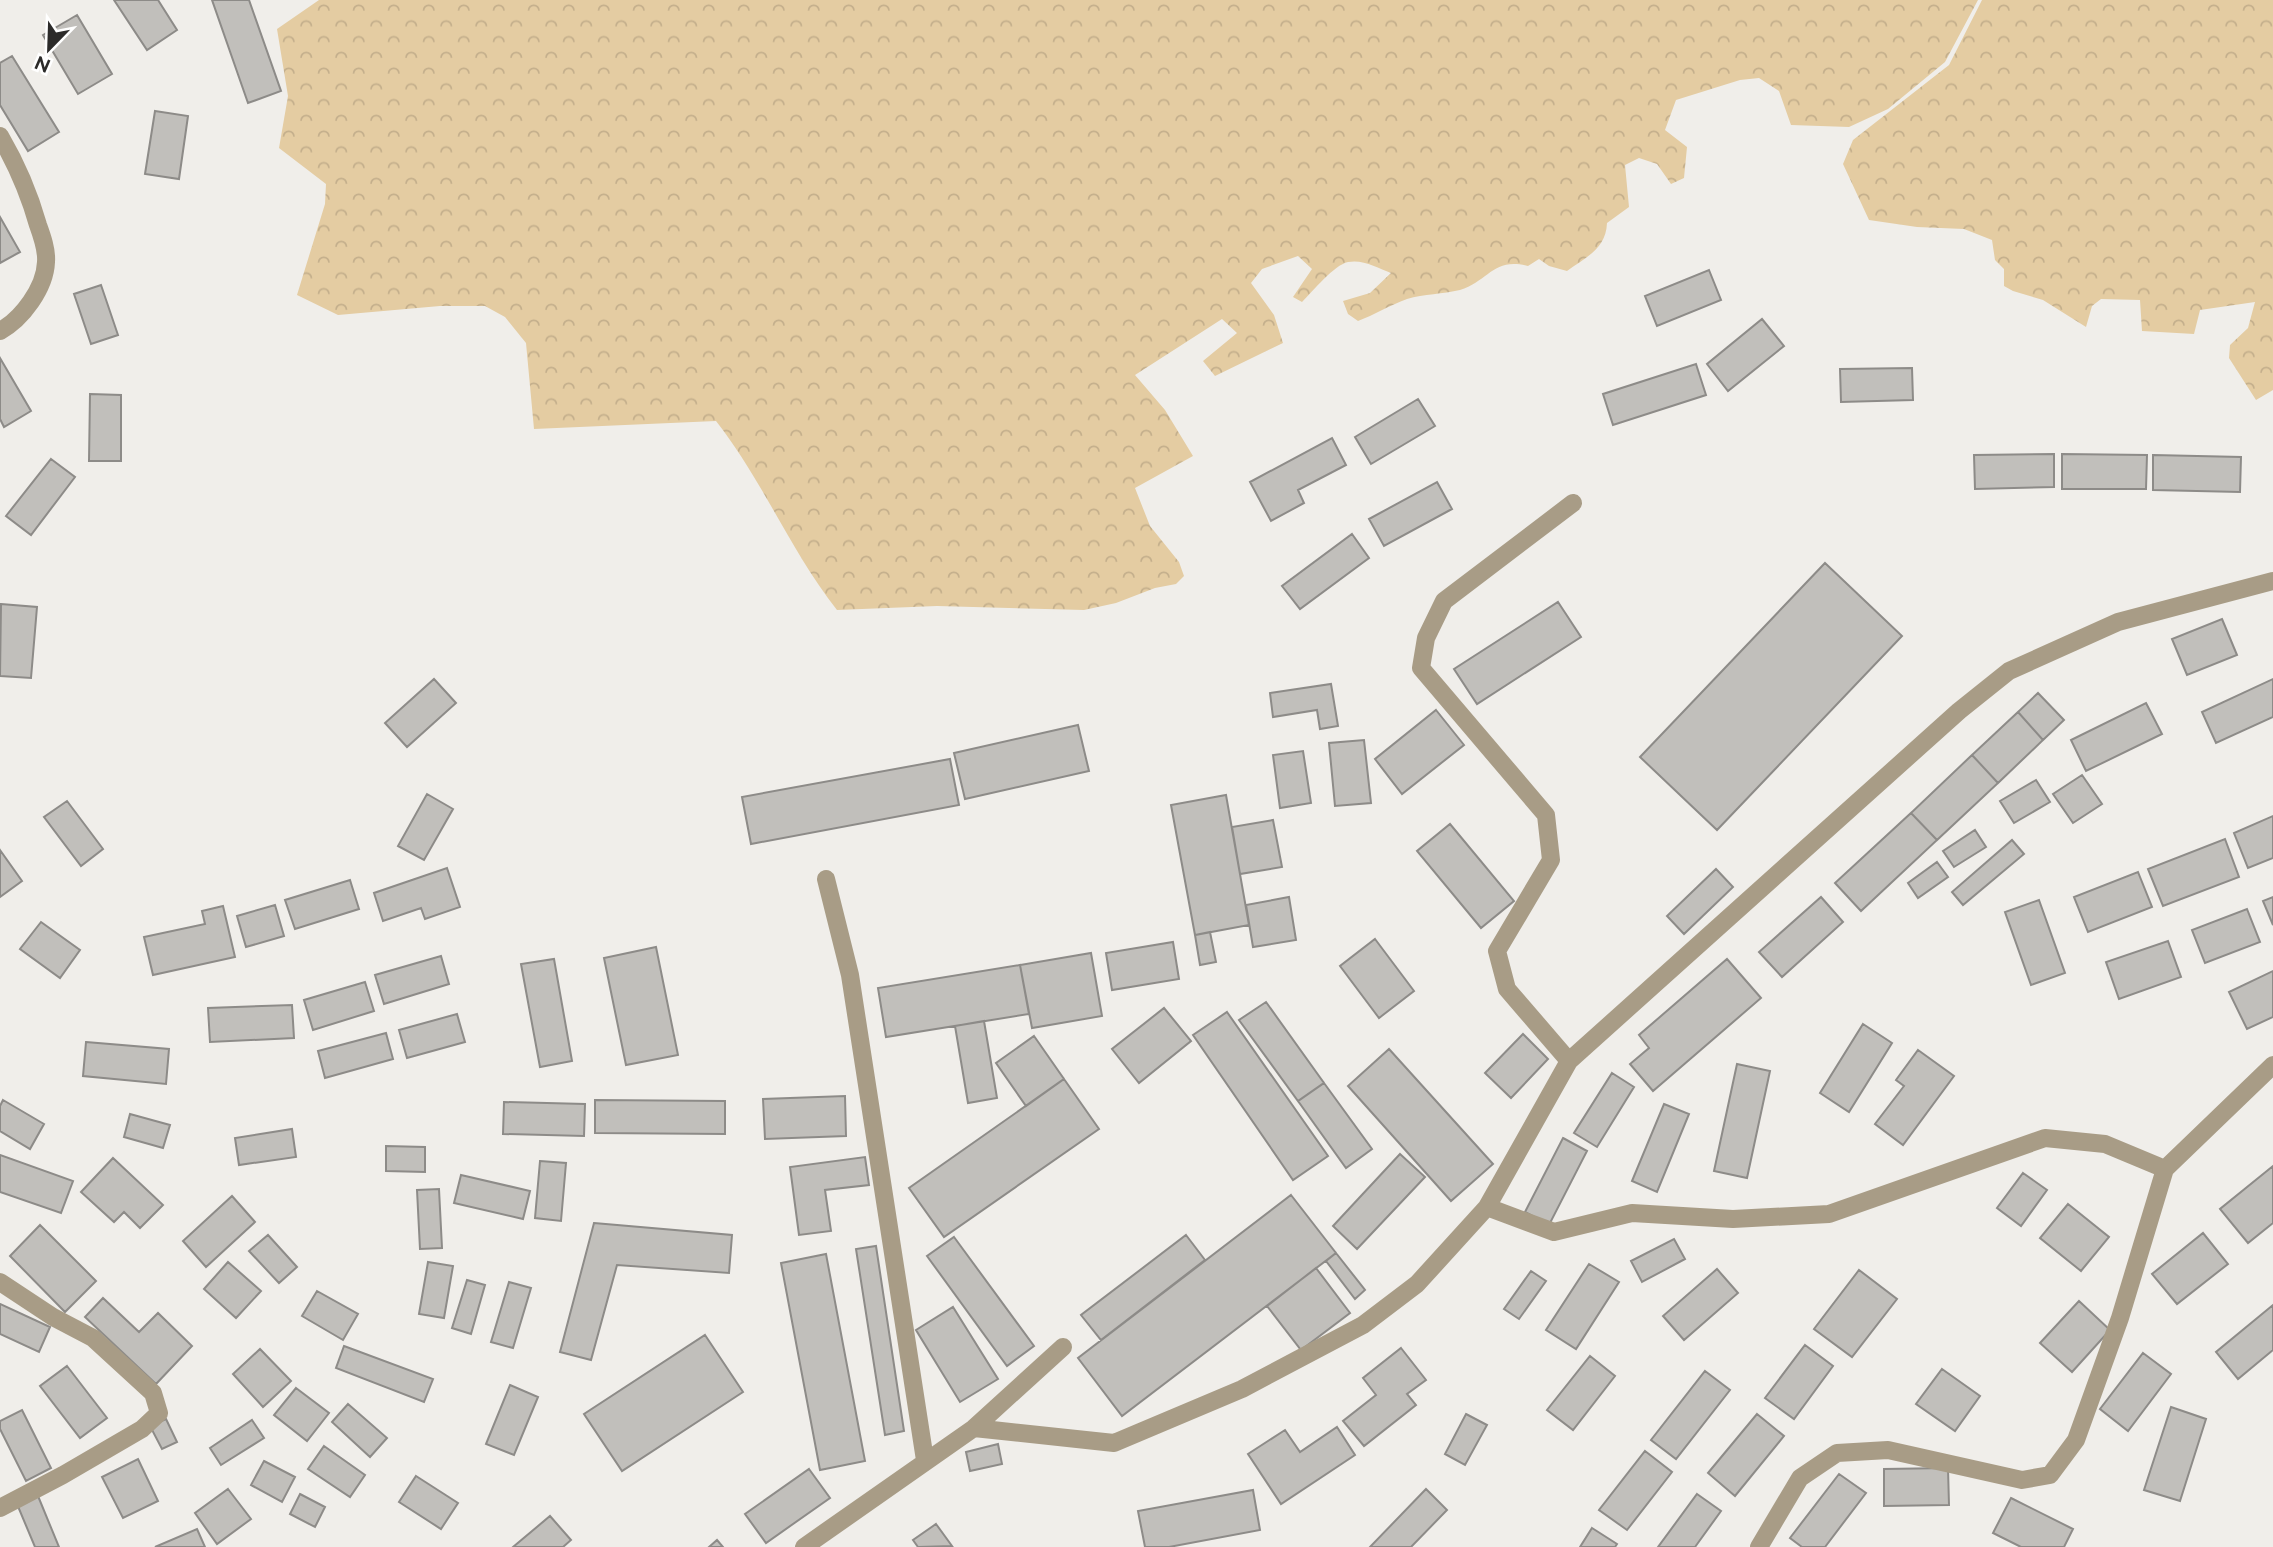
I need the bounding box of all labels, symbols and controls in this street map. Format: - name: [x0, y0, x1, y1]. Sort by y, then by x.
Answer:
- north arrow: [14, 14, 84, 84]
- text: N: [31, 52, 53, 78]

